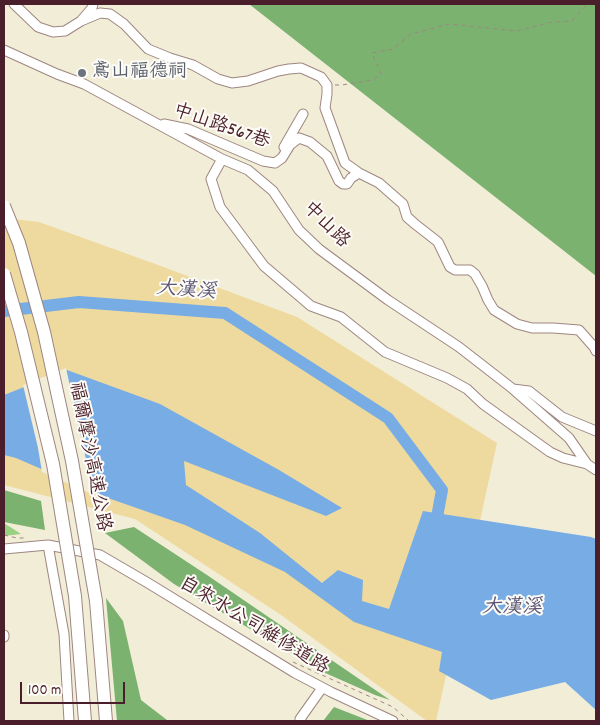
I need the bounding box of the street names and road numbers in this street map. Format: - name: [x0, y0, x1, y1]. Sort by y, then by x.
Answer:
- street label: 中山路567巷: [169, 101, 273, 155]
- street label: 中山路: [297, 198, 353, 254]
- street label: 福爾摩沙高速公路: [62, 380, 114, 534]
- street label: 自來水公司維修道路: [174, 573, 332, 681]

